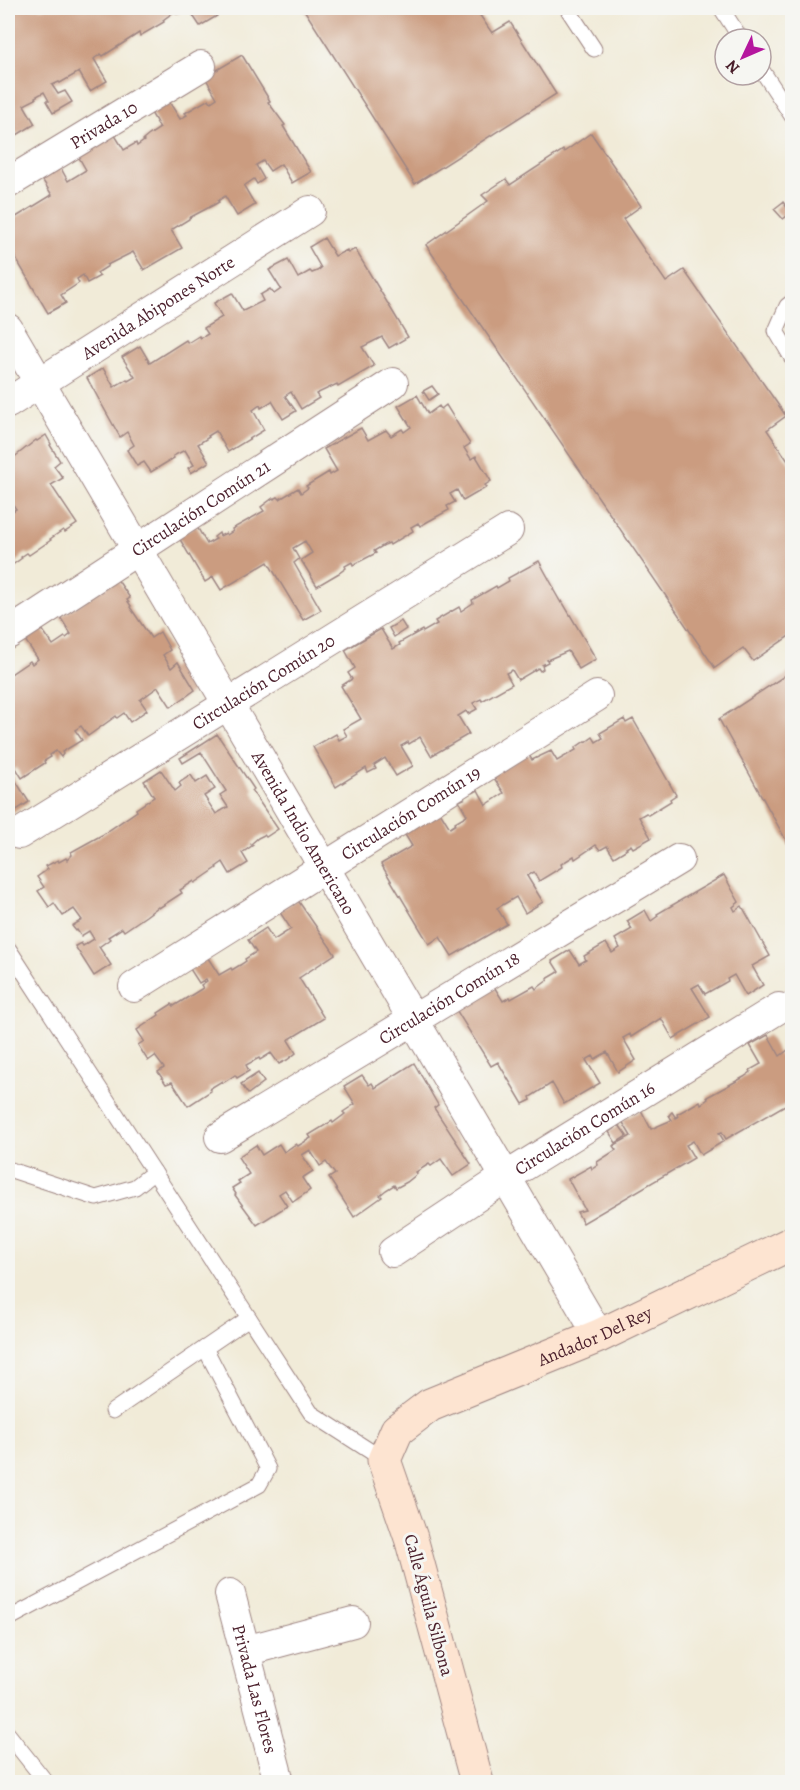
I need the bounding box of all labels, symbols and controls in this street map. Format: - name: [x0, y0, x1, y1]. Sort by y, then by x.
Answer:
- north arrow: [713, 27, 773, 87]
- text: N: [721, 55, 745, 79]
- street label: Privada 10: [65, 95, 142, 155]
- street label: Avenida Abipones Norte: [76, 250, 239, 366]
- street label: Circulación Común 21: [127, 454, 275, 562]
- street label: Circulación Común 20: [187, 628, 340, 736]
- street label: Avenida Indio Americano: [246, 746, 361, 919]
- street label: Circulación Común 19: [337, 760, 485, 866]
- street label: Circulación Común 18: [374, 946, 524, 1050]
- street label: Circulación Común 16: [510, 1076, 659, 1181]
- street label: Andador Del Rey: [533, 1300, 657, 1372]
- street label: Calle Águila Silbona: [399, 1531, 460, 1679]
- street label: Privada Las Flores: [226, 1622, 283, 1756]

